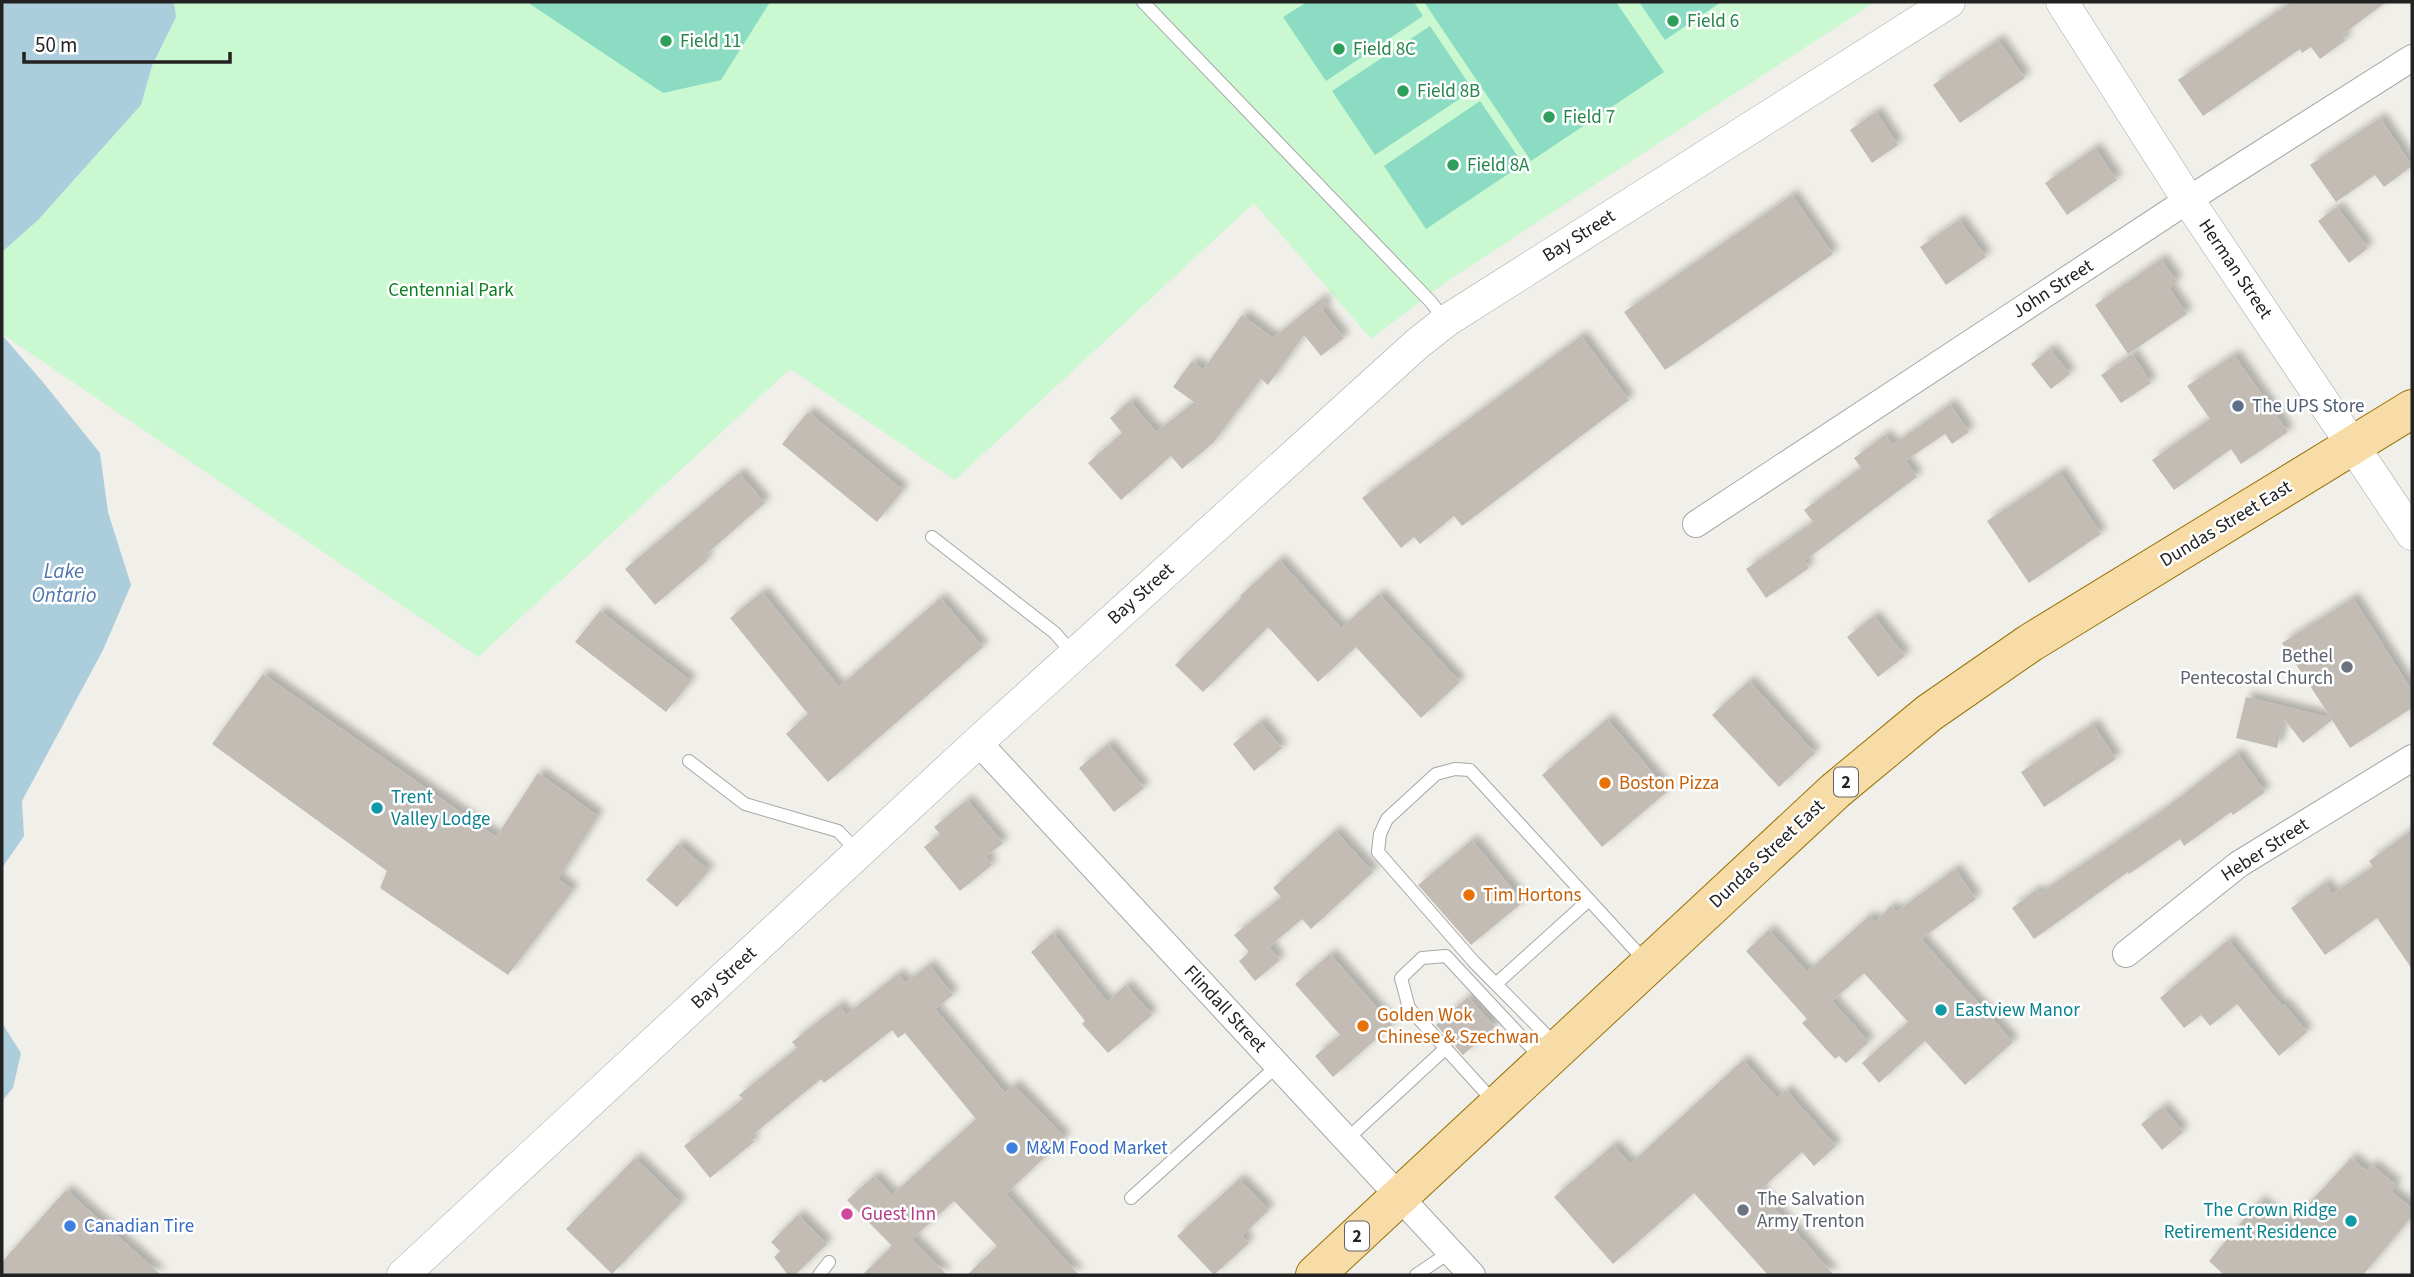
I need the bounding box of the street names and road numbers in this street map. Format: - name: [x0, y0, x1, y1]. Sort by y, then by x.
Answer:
- street label: Bay Street: [1537, 203, 1621, 269]
- street label: Herman Street: [2192, 214, 2279, 325]
- street label: John Street: [2007, 252, 2099, 325]
- street label: Dundas Street East: [2155, 474, 2297, 574]
- street label: Bay Street: [1102, 556, 1181, 631]
- road number: 2: [1834, 768, 1858, 796]
- street label: Dundas Street East: [1703, 793, 1831, 915]
- street label: Heber Street: [2216, 811, 2315, 888]
- street label: Bay Street: [685, 940, 763, 1016]
- street label: Flindall Street: [1177, 959, 1273, 1059]
- road number: 2: [1345, 1222, 1369, 1251]

